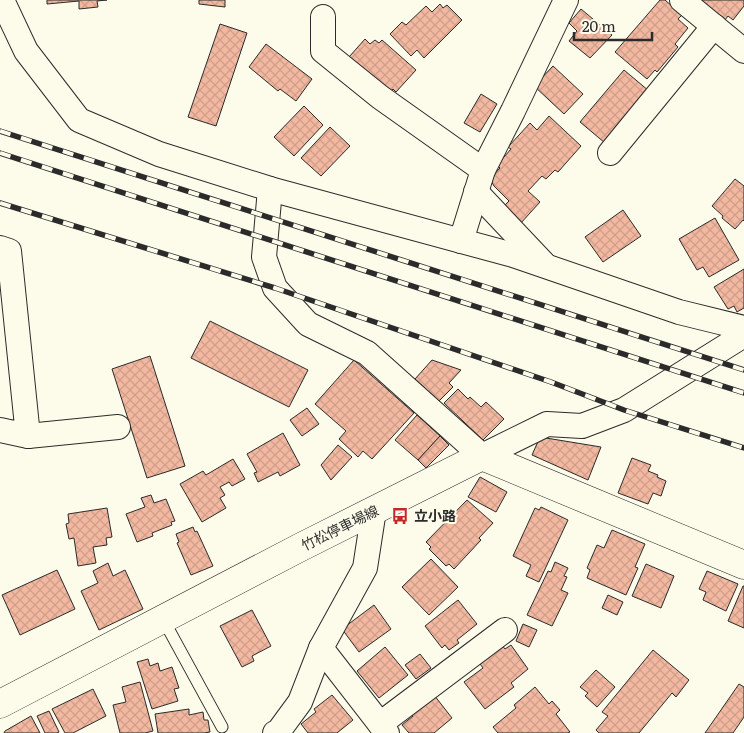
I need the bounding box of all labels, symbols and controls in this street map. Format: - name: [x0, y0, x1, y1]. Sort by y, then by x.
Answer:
- scale bar: [574, 10, 652, 42]
- text: 20 m: [582, 14, 616, 37]
- street label: 竹松停車場線: [297, 500, 382, 555]
- place label: 立小路: [414, 505, 456, 525]
- bus stop icon: 立小路: [390, 506, 410, 526]

